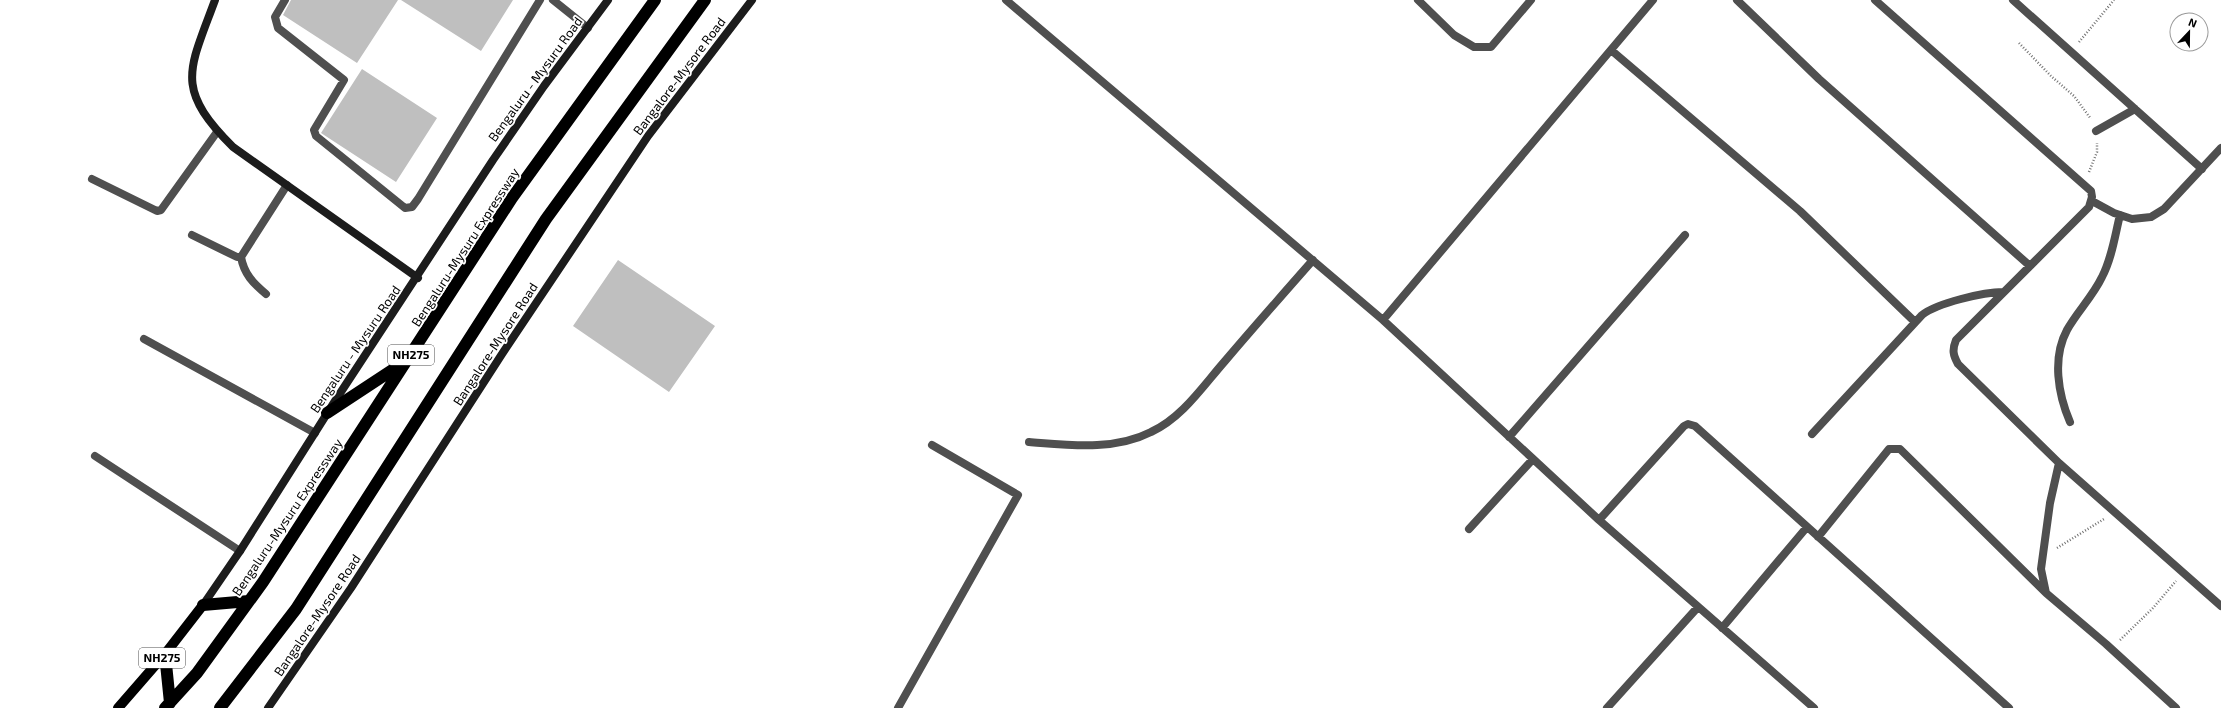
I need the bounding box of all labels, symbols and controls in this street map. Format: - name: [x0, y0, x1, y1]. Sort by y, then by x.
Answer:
- north arrow: [2169, 12, 2209, 52]
- street label: Bengaluru - Mysuru Road: [484, 14, 586, 144]
- street label: Bangalore-Mysore Road: [629, 14, 729, 138]
- text: N: [2187, 15, 2199, 30]
- street label: Bengaluru-Mysuru Expressway: [408, 165, 522, 329]
- street label: Bangalore-Mysore Road: [449, 280, 541, 408]
- street label: Bengaluru - Mysuru Road: [306, 282, 404, 416]
- road number: NH275: [388, 345, 434, 365]
- street label: Bengaluru-Mysuru Expressway: [228, 435, 346, 599]
- street label: Bangalore-Mysore Road: [270, 551, 364, 679]
- road number: NH275: [139, 648, 185, 668]

